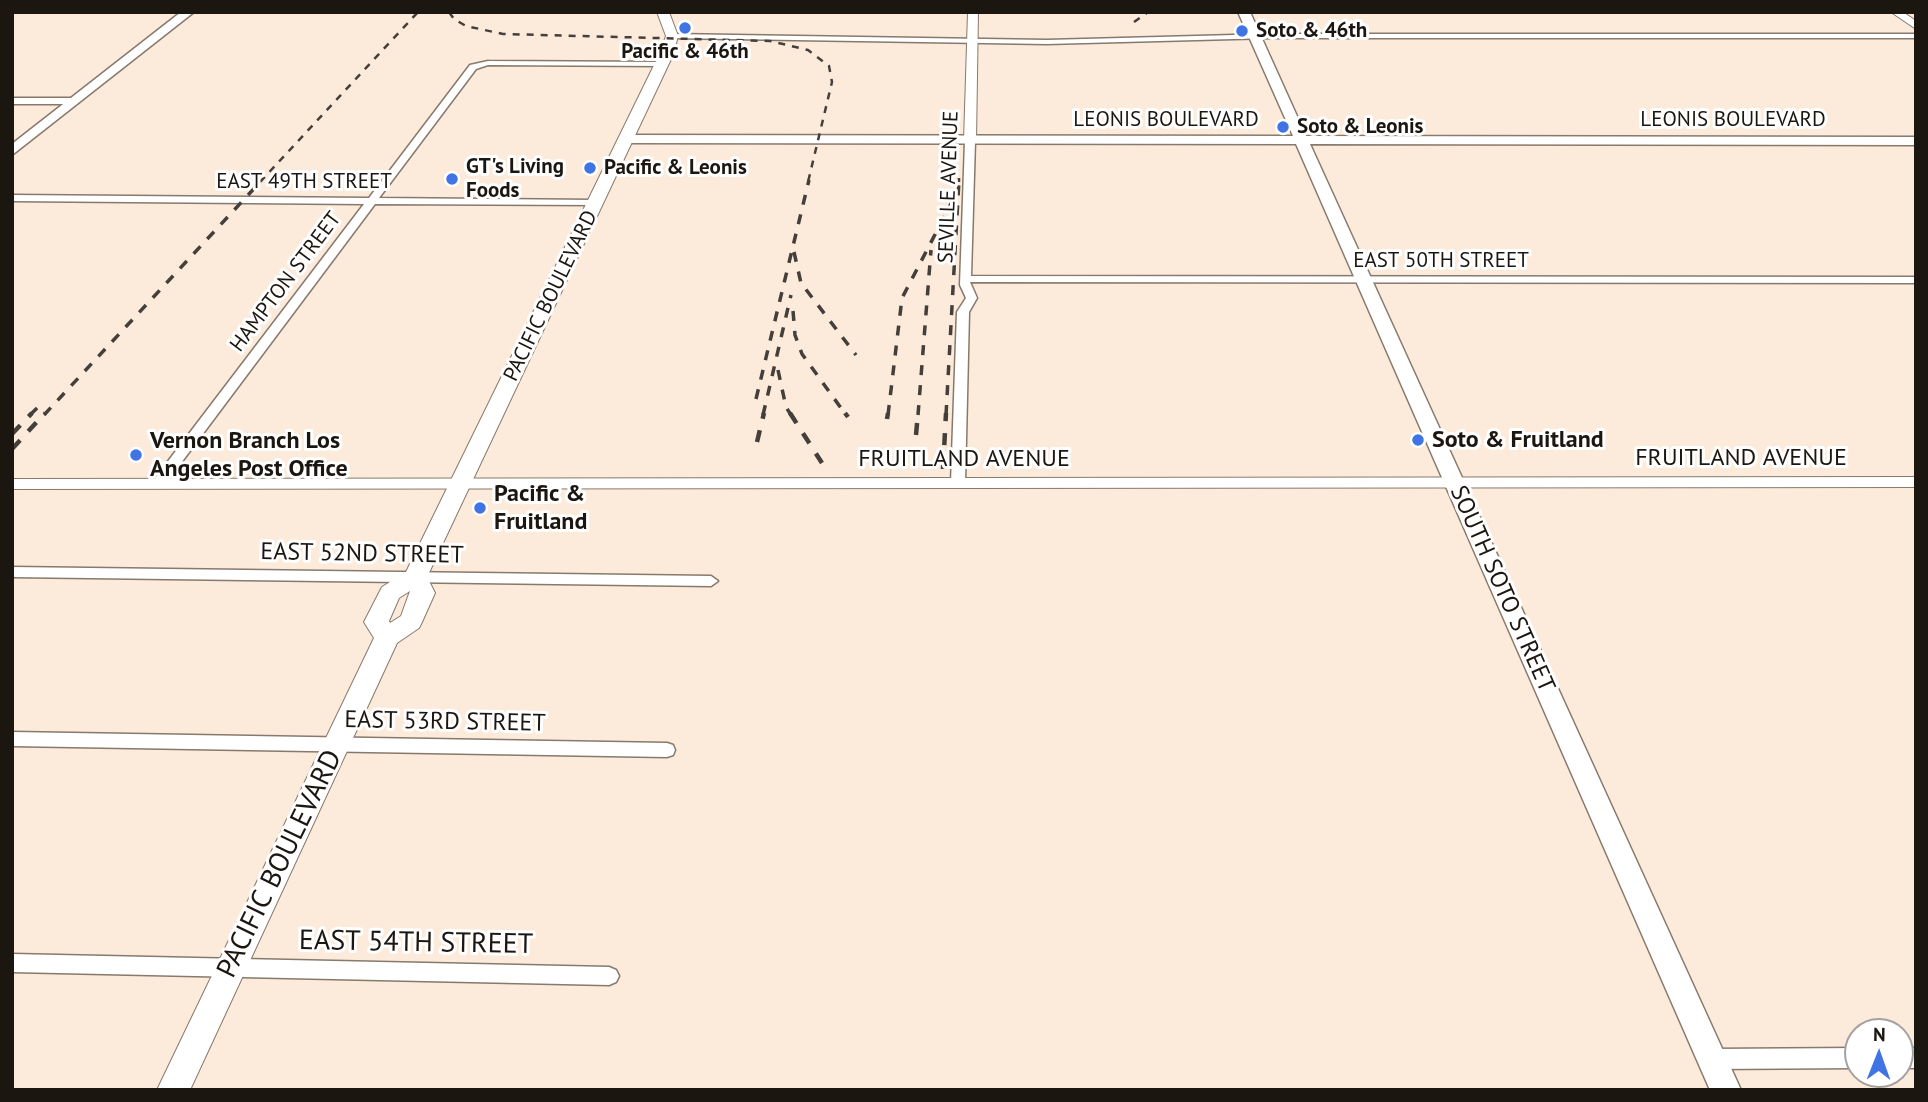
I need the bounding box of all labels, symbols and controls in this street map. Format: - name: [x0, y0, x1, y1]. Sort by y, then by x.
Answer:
- place label: Soto & 46th: [1256, 18, 1367, 44]
- marker: Pacific & 46th: [677, 20, 693, 36]
- marker: Soto & 46th: [1234, 23, 1250, 39]
- place label: Pacific & 46th: [621, 39, 749, 65]
- street label: LEONIS BOULEVARD: [1073, 107, 1259, 133]
- street label: LEONIS BOULEVARD: [1640, 107, 1826, 133]
- street label: SEVILLE AVENUE: [934, 110, 964, 264]
- place label: Soto & Leonis: [1297, 114, 1423, 140]
- marker: Soto & Leonis: [1275, 119, 1291, 135]
- place label: GT's Living Foods: [466, 154, 564, 204]
- place label: Pacific & Leonis: [604, 155, 747, 181]
- marker: Pacific & Leonis: [582, 160, 598, 176]
- street label: EAST 49TH STREET: [216, 169, 392, 195]
- marker: GT's Living Foods: [444, 171, 460, 187]
- street label: HAMPTON STREET: [225, 207, 347, 357]
- street label: PACIFIC BOULEVARD: [499, 207, 603, 385]
- street label: EAST 50TH STREET: [1353, 248, 1529, 274]
- place label: Soto & Fruitland: [1432, 426, 1604, 454]
- place label: Vernon Branch Los Angeles Post Office: [150, 427, 348, 483]
- marker: Soto & Fruitland: [1410, 432, 1426, 448]
- street label: FRUITLAND AVENUE: [1635, 444, 1847, 472]
- street label: FRUITLAND AVENUE: [858, 445, 1070, 473]
- marker: Vernon Branch Los Angeles Post Office: [128, 447, 144, 463]
- place label: Pacific & Fruitland: [494, 480, 587, 536]
- street label: SOUTH SOTO STREET: [1443, 481, 1561, 697]
- marker: Pacific & Fruitland: [472, 500, 488, 516]
- street label: EAST 52ND STREET: [260, 538, 464, 570]
- street label: EAST 53RD STREET: [344, 706, 546, 738]
- street label: PACIFIC BOULEVARD: [210, 745, 350, 983]
- street label: EAST 54TH STREET: [299, 924, 533, 962]
- north arrow: [1844, 1018, 1914, 1088]
- text: N: [1873, 1022, 1886, 1046]

